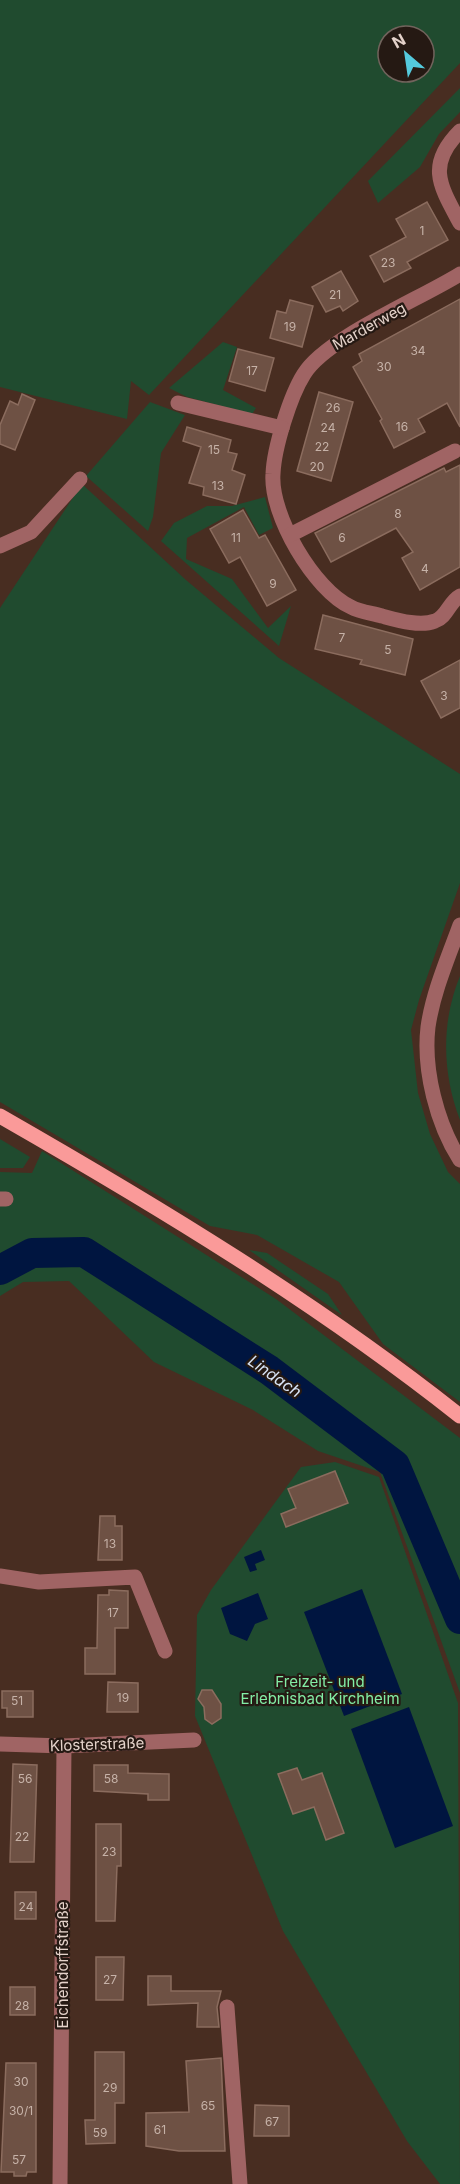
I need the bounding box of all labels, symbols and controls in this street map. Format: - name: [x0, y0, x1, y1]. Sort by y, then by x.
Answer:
- north arrow: [376, 24, 436, 84]
- text: N: [389, 29, 409, 53]
- house number: 1: [420, 223, 424, 238]
- house number: 23: [381, 255, 395, 270]
- house number: 21: [329, 287, 341, 302]
- street label: Marderweg: [329, 298, 409, 354]
- house number: 19: [284, 319, 296, 334]
- house number: 34: [410, 343, 426, 358]
- house number: 30: [377, 359, 391, 374]
- house number: 17: [246, 363, 258, 378]
- house number: 26: [326, 400, 340, 415]
- house number: 16: [396, 419, 408, 434]
- house number: 24: [321, 420, 336, 435]
- house number: 22: [315, 439, 329, 454]
- house number: 15: [208, 442, 220, 457]
- house number: 20: [310, 459, 324, 474]
- house number: 13: [212, 478, 224, 493]
- house number: 8: [394, 506, 402, 521]
- house number: 11: [231, 530, 241, 545]
- house number: 6: [338, 530, 346, 545]
- house number: 4: [421, 561, 429, 576]
- house number: 9: [269, 576, 277, 591]
- house number: 7: [339, 630, 346, 645]
- house number: 5: [384, 642, 392, 657]
- house number: 3: [440, 688, 448, 703]
- water label: Lindach: [244, 1350, 306, 1402]
- house number: 13: [104, 1536, 116, 1551]
- house number: 17: [107, 1605, 119, 1620]
- park label: Freizeit- und Erlebnisbad Kirchheim: [240, 1672, 400, 1708]
- house number: 19: [117, 1690, 129, 1705]
- house number: 51: [11, 1693, 23, 1708]
- street label: Klosterstraße: [49, 1733, 145, 1755]
- house number: 56: [18, 1771, 32, 1786]
- house number: 58: [104, 1771, 118, 1786]
- house number: 22: [15, 1829, 29, 1844]
- house number: 23: [102, 1844, 116, 1859]
- house number: 24: [19, 1899, 34, 1914]
- street label: Eichendorffstraße: [53, 1902, 72, 2028]
- house number: 27: [103, 1972, 117, 1987]
- house number: 28: [15, 1998, 29, 2013]
- house number: 30: [14, 2074, 28, 2089]
- house number: 29: [103, 2080, 117, 2095]
- house number: 65: [201, 2098, 215, 2113]
- house number: 30/1: [9, 2103, 33, 2118]
- house number: 67: [265, 2114, 279, 2129]
- house number: 61: [154, 2122, 166, 2137]
- house number: 59: [93, 2125, 107, 2140]
- house number: 57: [12, 2152, 26, 2167]

